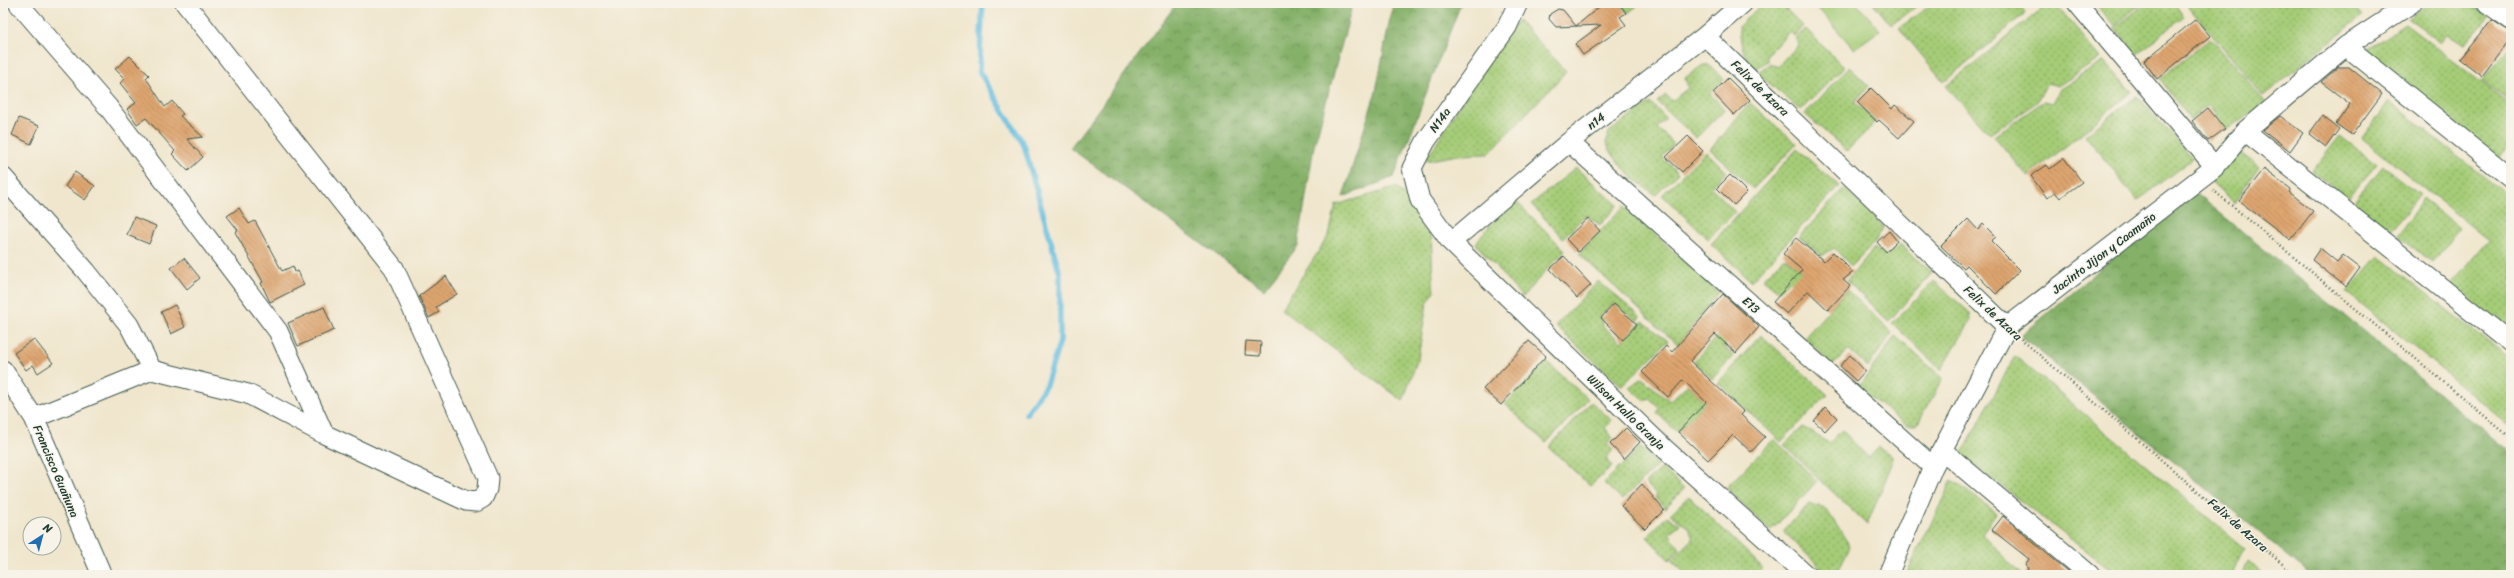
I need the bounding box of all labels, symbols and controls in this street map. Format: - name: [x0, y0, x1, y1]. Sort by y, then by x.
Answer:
- street label: Felix de Azara: [1726, 54, 1795, 122]
- street label: N14a: [1423, 103, 1457, 137]
- street label: n14: [1582, 106, 1611, 136]
- street label: Jacinto Jijon y Caamaño: [2046, 206, 2161, 300]
- street label: Felix de Azara: [1958, 280, 2028, 347]
- street label: E13: [1737, 291, 1765, 320]
- street label: Wilson Hallo Granja: [1581, 368, 1671, 456]
- street label: Francisco Guañuna: [27, 421, 85, 521]
- street label: Felix de Azara: [2203, 492, 2274, 558]
- north arrow: [22, 516, 62, 556]
- text: N: [38, 518, 57, 538]

